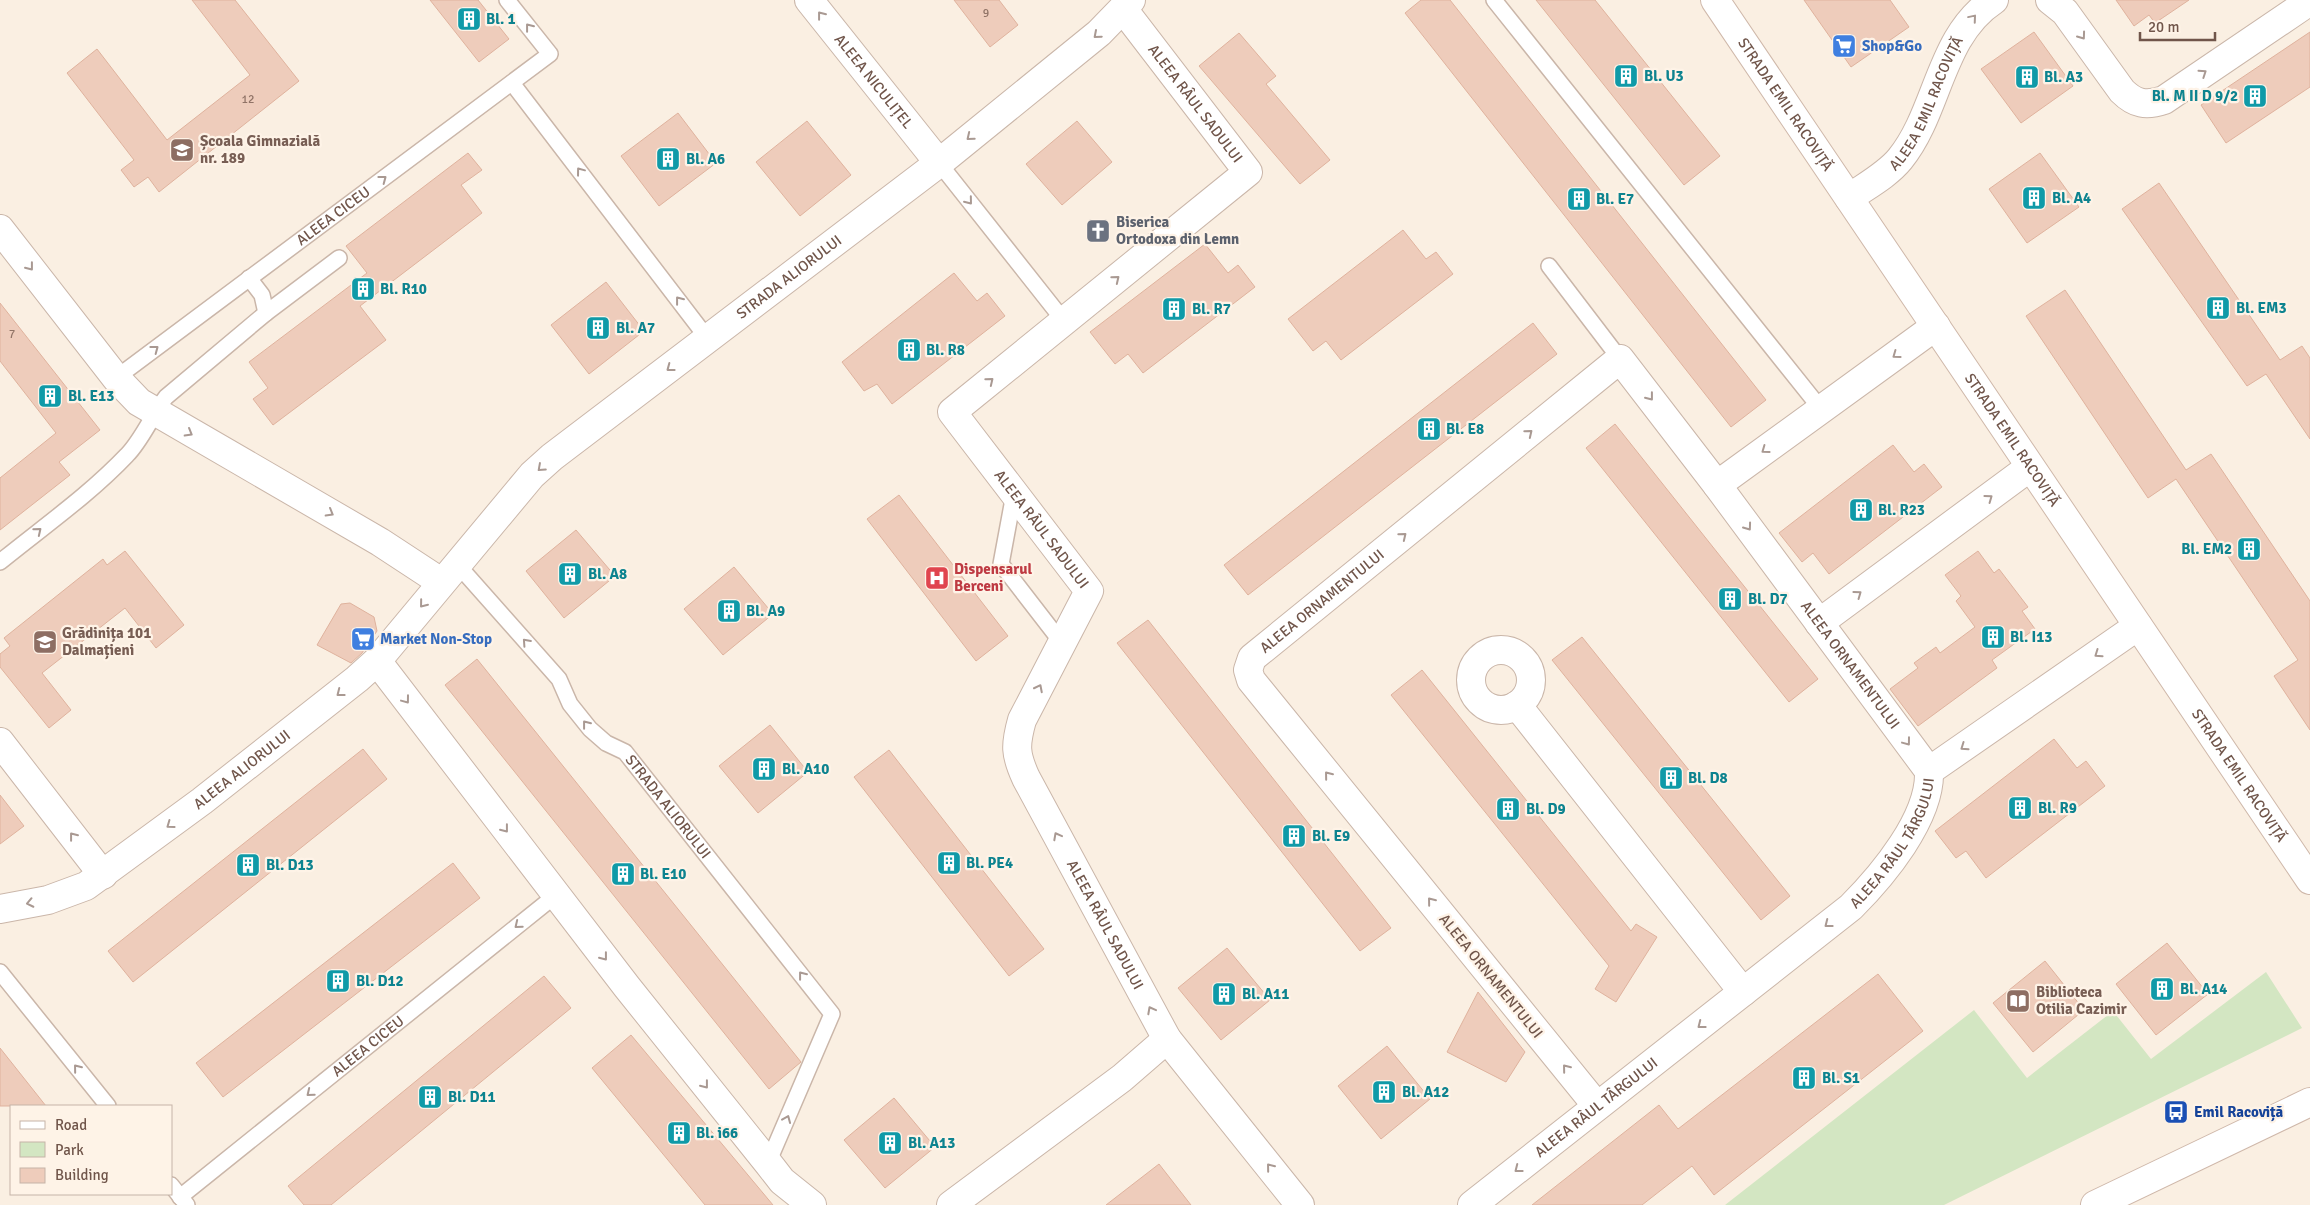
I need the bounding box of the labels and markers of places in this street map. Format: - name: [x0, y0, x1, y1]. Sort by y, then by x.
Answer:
- building icon: Bl. 1: [456, 6, 482, 32]
- place label: Bl. 1: [486, 10, 516, 28]
- supermarket icon: Shop&Go: [1831, 33, 1857, 59]
- place label: Shop&Go: [1862, 37, 1922, 55]
- building icon: Bl. U3: [1613, 63, 1639, 89]
- building icon: Bl. A3: [2014, 64, 2040, 90]
- place label: Bl. U3: [1644, 67, 1684, 85]
- place label: Bl. A3: [2044, 68, 2083, 86]
- building icon: Bl. M II D 9/2: [2242, 83, 2268, 109]
- place label: Bl. M II D 9/2: [2152, 87, 2238, 105]
- place label: Școala Gimnazială nr. 189: [200, 132, 321, 167]
- school or university icon: Școala Gimnazială nr. 189: [169, 137, 195, 163]
- building icon: Bl. A6: [655, 146, 681, 172]
- place label: Bl. A6: [686, 150, 725, 168]
- building icon: Bl. A4: [2021, 185, 2047, 211]
- building icon: Bl. E7: [1566, 186, 1592, 212]
- place label: Bl. A4: [2052, 189, 2091, 207]
- place label: Bl. E7: [1596, 190, 1634, 208]
- place label: Biserica Ortodoxa din Lemn: [1116, 213, 1239, 248]
- church icon: Biserica Ortodoxa din Lemn: [1085, 218, 1111, 244]
- building icon: Bl. R10: [350, 276, 376, 302]
- place label: Bl. R10: [380, 280, 427, 298]
- building icon: Bl. EM3: [2205, 295, 2231, 321]
- building icon: Bl. R7: [1161, 296, 1187, 322]
- place label: Bl. EM3: [2236, 299, 2287, 317]
- place label: Bl. R7: [1192, 300, 1231, 318]
- building icon: Bl. A7: [585, 315, 611, 341]
- place label: Bl. A7: [616, 319, 655, 337]
- building icon: Bl. R8: [896, 337, 922, 363]
- place label: Bl. R8: [926, 341, 965, 359]
- building icon: Bl. E13: [37, 383, 63, 409]
- place label: Bl. E13: [68, 387, 114, 405]
- building icon: Bl. E8: [1416, 416, 1442, 442]
- place label: Bl. E8: [1446, 420, 1484, 438]
- building icon: Bl. R23: [1848, 497, 1874, 523]
- place label: Bl. R23: [1878, 501, 1925, 519]
- building icon: Bl. EM2: [2236, 536, 2262, 562]
- place label: Bl. EM2: [2181, 540, 2232, 558]
- place label: Dispensarul Berceni: [954, 560, 1032, 595]
- building icon: Bl. A8: [557, 561, 583, 587]
- place label: Bl. A8: [588, 565, 627, 583]
- hospital icon: Dispensarul Berceni: [924, 565, 950, 591]
- building icon: Bl. D7: [1717, 586, 1743, 612]
- place label: Bl. D7: [1748, 590, 1788, 608]
- building icon: Bl. A9: [716, 598, 742, 624]
- place label: Bl. A9: [746, 602, 785, 620]
- place label: Grădinița 101 Dalmațieni: [62, 624, 151, 660]
- building icon: Bl. I13: [1980, 624, 2006, 650]
- supermarket icon: Market Non-Stop: [350, 626, 376, 652]
- place label: Bl. I13: [2010, 628, 2052, 646]
- school or university icon: Grădinița 101 Dalmațieni: [32, 629, 58, 655]
- place label: Market Non-Stop: [380, 630, 492, 648]
- building icon: Bl. A10: [751, 756, 777, 782]
- place label: Bl. A10: [782, 760, 829, 778]
- building icon: Bl. D8: [1658, 765, 1684, 791]
- place label: Bl. D8: [1688, 769, 1728, 787]
- building icon: Bl. R9: [2007, 795, 2033, 821]
- building icon: Bl. D9: [1495, 796, 1521, 822]
- place label: Bl. R9: [2038, 799, 2077, 817]
- place label: Bl. D9: [1526, 800, 1566, 818]
- building icon: Bl. E9: [1281, 823, 1307, 849]
- place label: Bl. E9: [1312, 827, 1350, 845]
- building icon: Bl. PE4: [936, 850, 962, 876]
- building icon: Bl. D13: [235, 852, 261, 878]
- place label: Bl. PE4: [966, 854, 1013, 872]
- place label: Bl. D13: [266, 856, 314, 874]
- building icon: Bl. E10: [610, 861, 636, 887]
- place label: Bl. E10: [640, 865, 686, 883]
- building icon: Bl. D12: [325, 968, 351, 994]
- place label: Bl. D12: [356, 972, 404, 990]
- building icon: Bl. A14: [2149, 976, 2175, 1002]
- place label: Bl. A14: [2180, 980, 2227, 998]
- building icon: Bl. A11: [1211, 981, 1237, 1007]
- place label: Biblioteca Otilia Cazimir: [2036, 983, 2127, 1018]
- place label: Bl. A11: [1242, 985, 1289, 1003]
- library icon: Biblioteca Otilia Cazimir: [2005, 988, 2031, 1014]
- building icon: Bl. S1: [1791, 1065, 1817, 1091]
- place label: Bl. S1: [1822, 1069, 1860, 1087]
- building icon: Bl. A12: [1371, 1079, 1397, 1105]
- place label: Bl. A12: [1402, 1083, 1449, 1101]
- building icon: Bl. D11: [417, 1084, 443, 1110]
- place label: Bl. D11: [448, 1088, 496, 1106]
- bus stop icon: Emil Racoviță: [2163, 1099, 2189, 1125]
- place label: Emil Racoviță: [2194, 1103, 2284, 1122]
- building icon: Bl. i66: [666, 1120, 692, 1146]
- place label: Bl. i66: [696, 1124, 738, 1142]
- building icon: Bl. A13: [877, 1130, 903, 1156]
- place label: Bl. A13: [908, 1134, 955, 1152]

